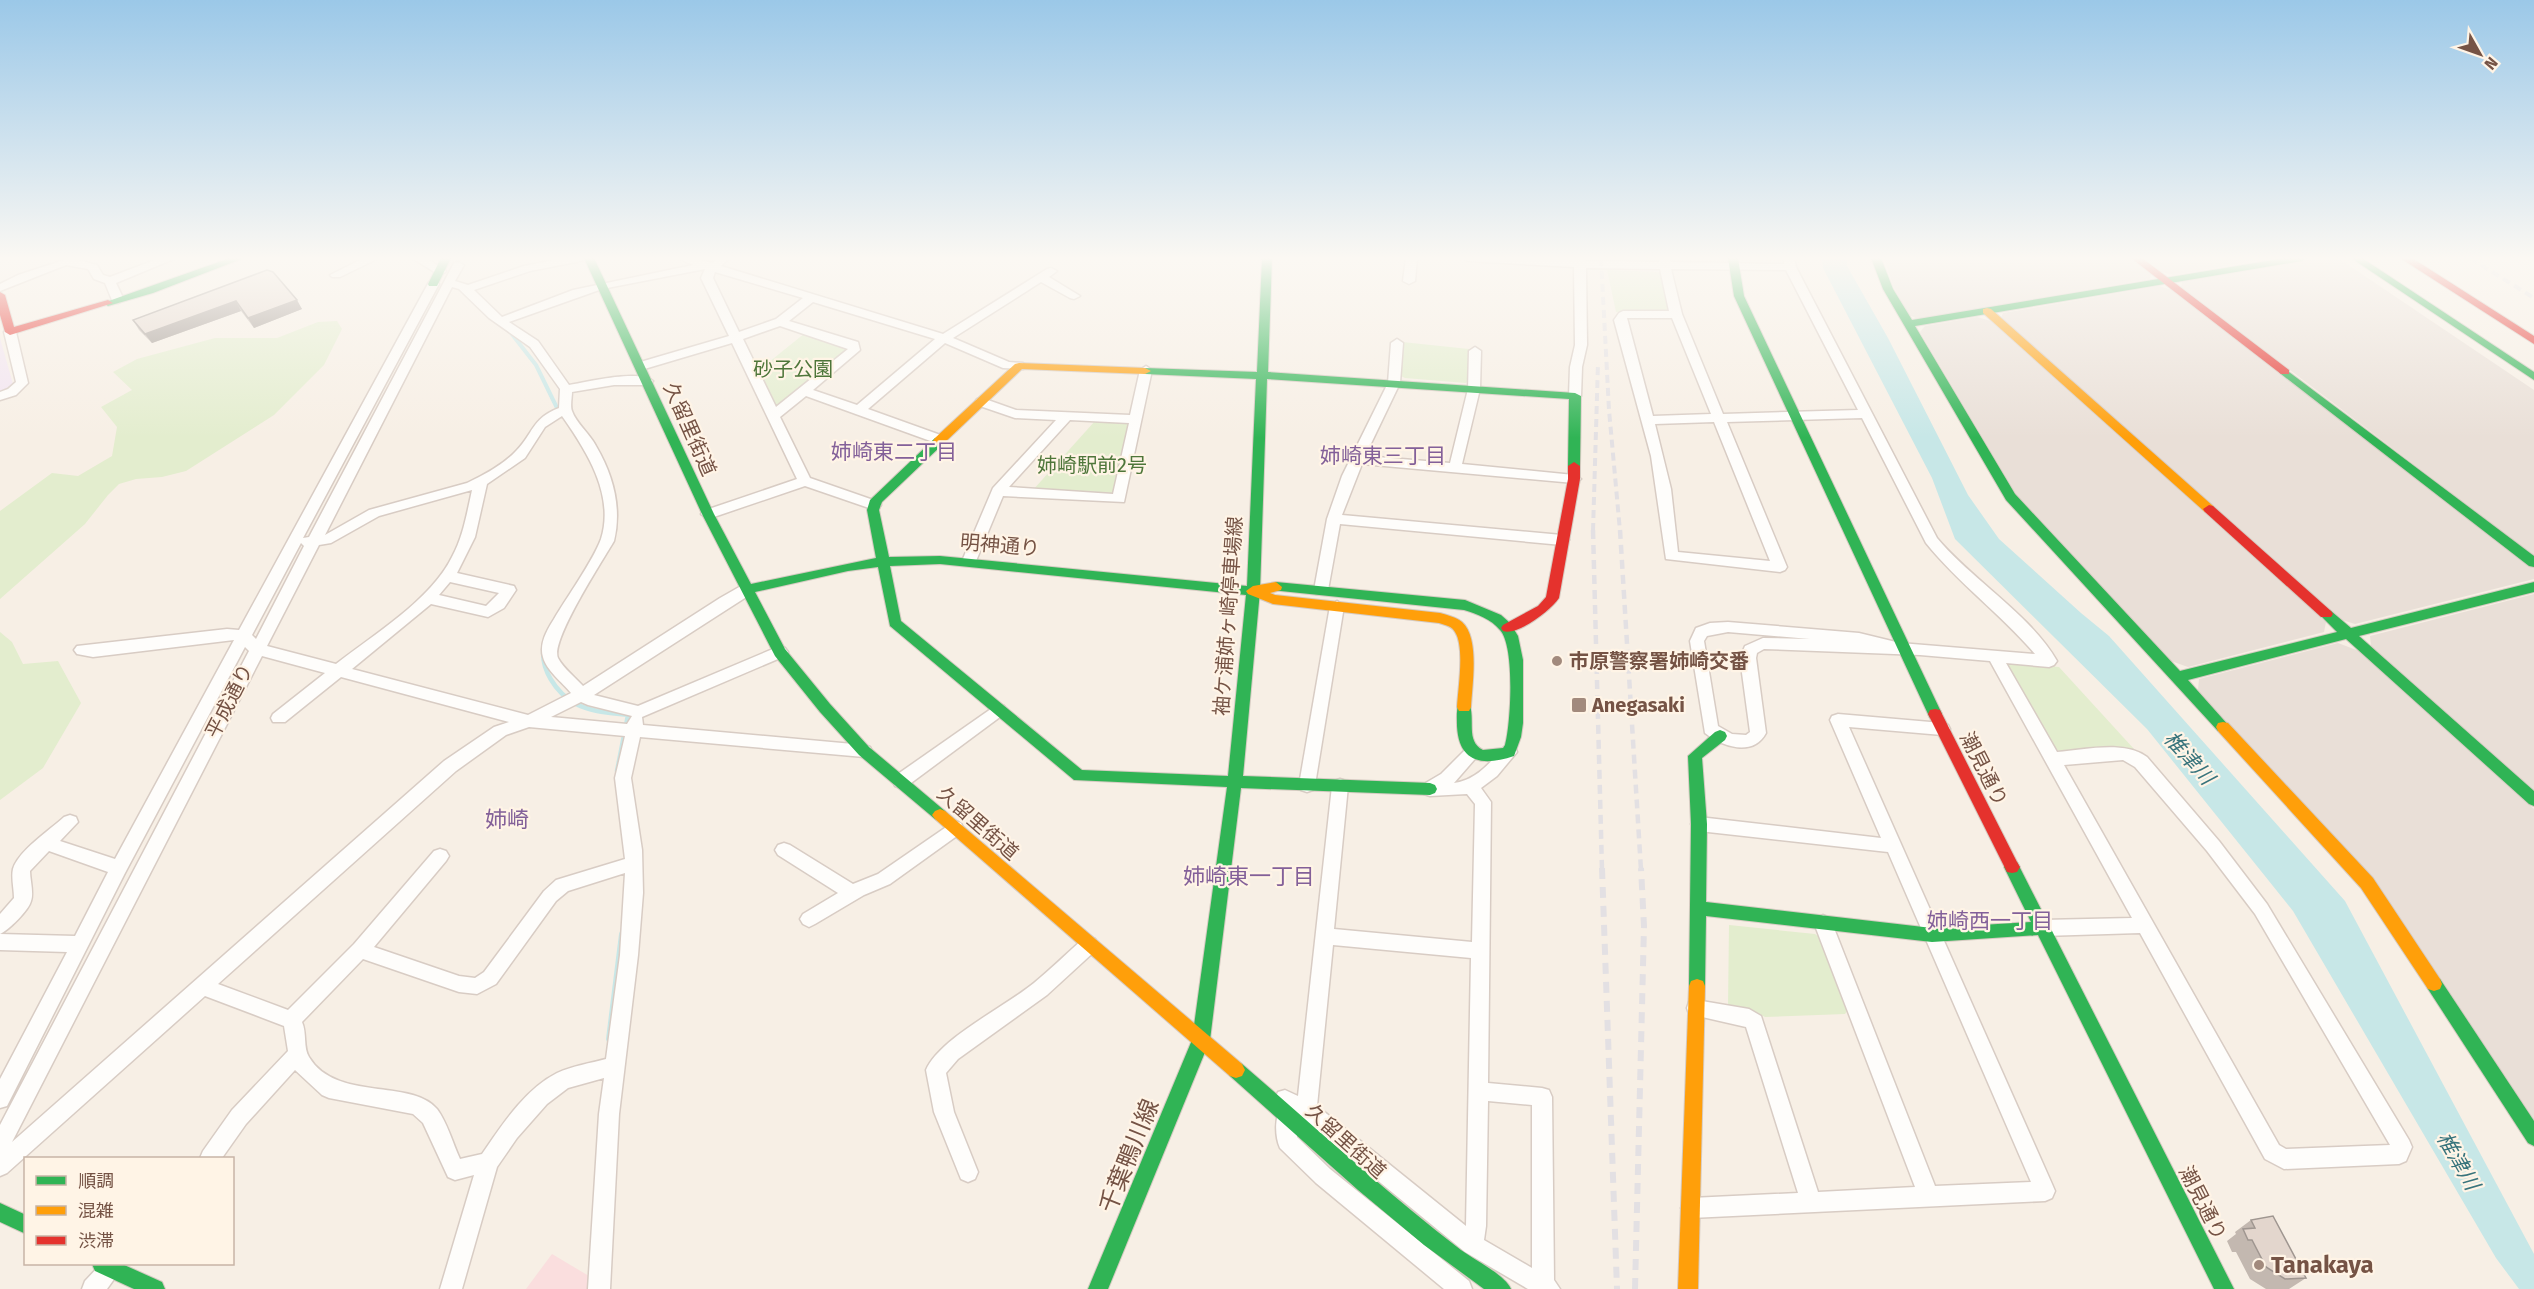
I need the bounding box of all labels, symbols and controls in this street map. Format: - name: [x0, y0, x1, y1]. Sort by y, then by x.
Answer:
- north arrow: [2450, 24, 2510, 84]
- text: N: [2480, 53, 2502, 73]
- park label: 砂子公園: [753, 357, 833, 381]
- street label: 久留里街道: [659, 378, 721, 480]
- district label: 姉崎東二丁目: [831, 439, 957, 465]
- district label: 姉崎東三丁目: [1320, 443, 1446, 469]
- park label: 姉崎駅前2号: [1037, 453, 1147, 477]
- street label: 袖ケ浦姉ヶ崎停車場線: [1209, 515, 1247, 717]
- street label: 明神通り: [959, 530, 1041, 560]
- place label: 市原警察署姉崎交番: [1569, 649, 1749, 673]
- marker: 市原警察署姉崎交番: [1550, 654, 1564, 668]
- street label: 平成通り: [200, 660, 258, 742]
- place label: Anegasaki: [1591, 693, 1685, 717]
- marker: Anegasaki: [1570, 696, 1588, 714]
- water label: 椎津川: [2158, 726, 2221, 792]
- street label: 潮見通り: [1955, 728, 2013, 810]
- street label: 久留里街道: [932, 781, 1024, 865]
- district label: 姉崎: [485, 806, 529, 833]
- district label: 姉崎東一丁目: [1183, 863, 1315, 890]
- district label: 姉崎西一丁目: [1927, 908, 2053, 934]
- street label: 千葉鴨川線: [1094, 1095, 1164, 1217]
- street label: 久留里街道: [1301, 1099, 1391, 1183]
- water label: 椎津川: [2431, 1127, 2486, 1197]
- legend: [24, 1157, 234, 1265]
- street label: 潮見通り: [2174, 1162, 2232, 1244]
- text: 順調: [78, 1170, 114, 1192]
- text: 混雑: [78, 1200, 114, 1222]
- text: 渋滞: [78, 1230, 114, 1252]
- place label: Tanakaya: [2271, 1251, 2374, 1279]
- marker: Tanakaya: [2252, 1258, 2266, 1272]

